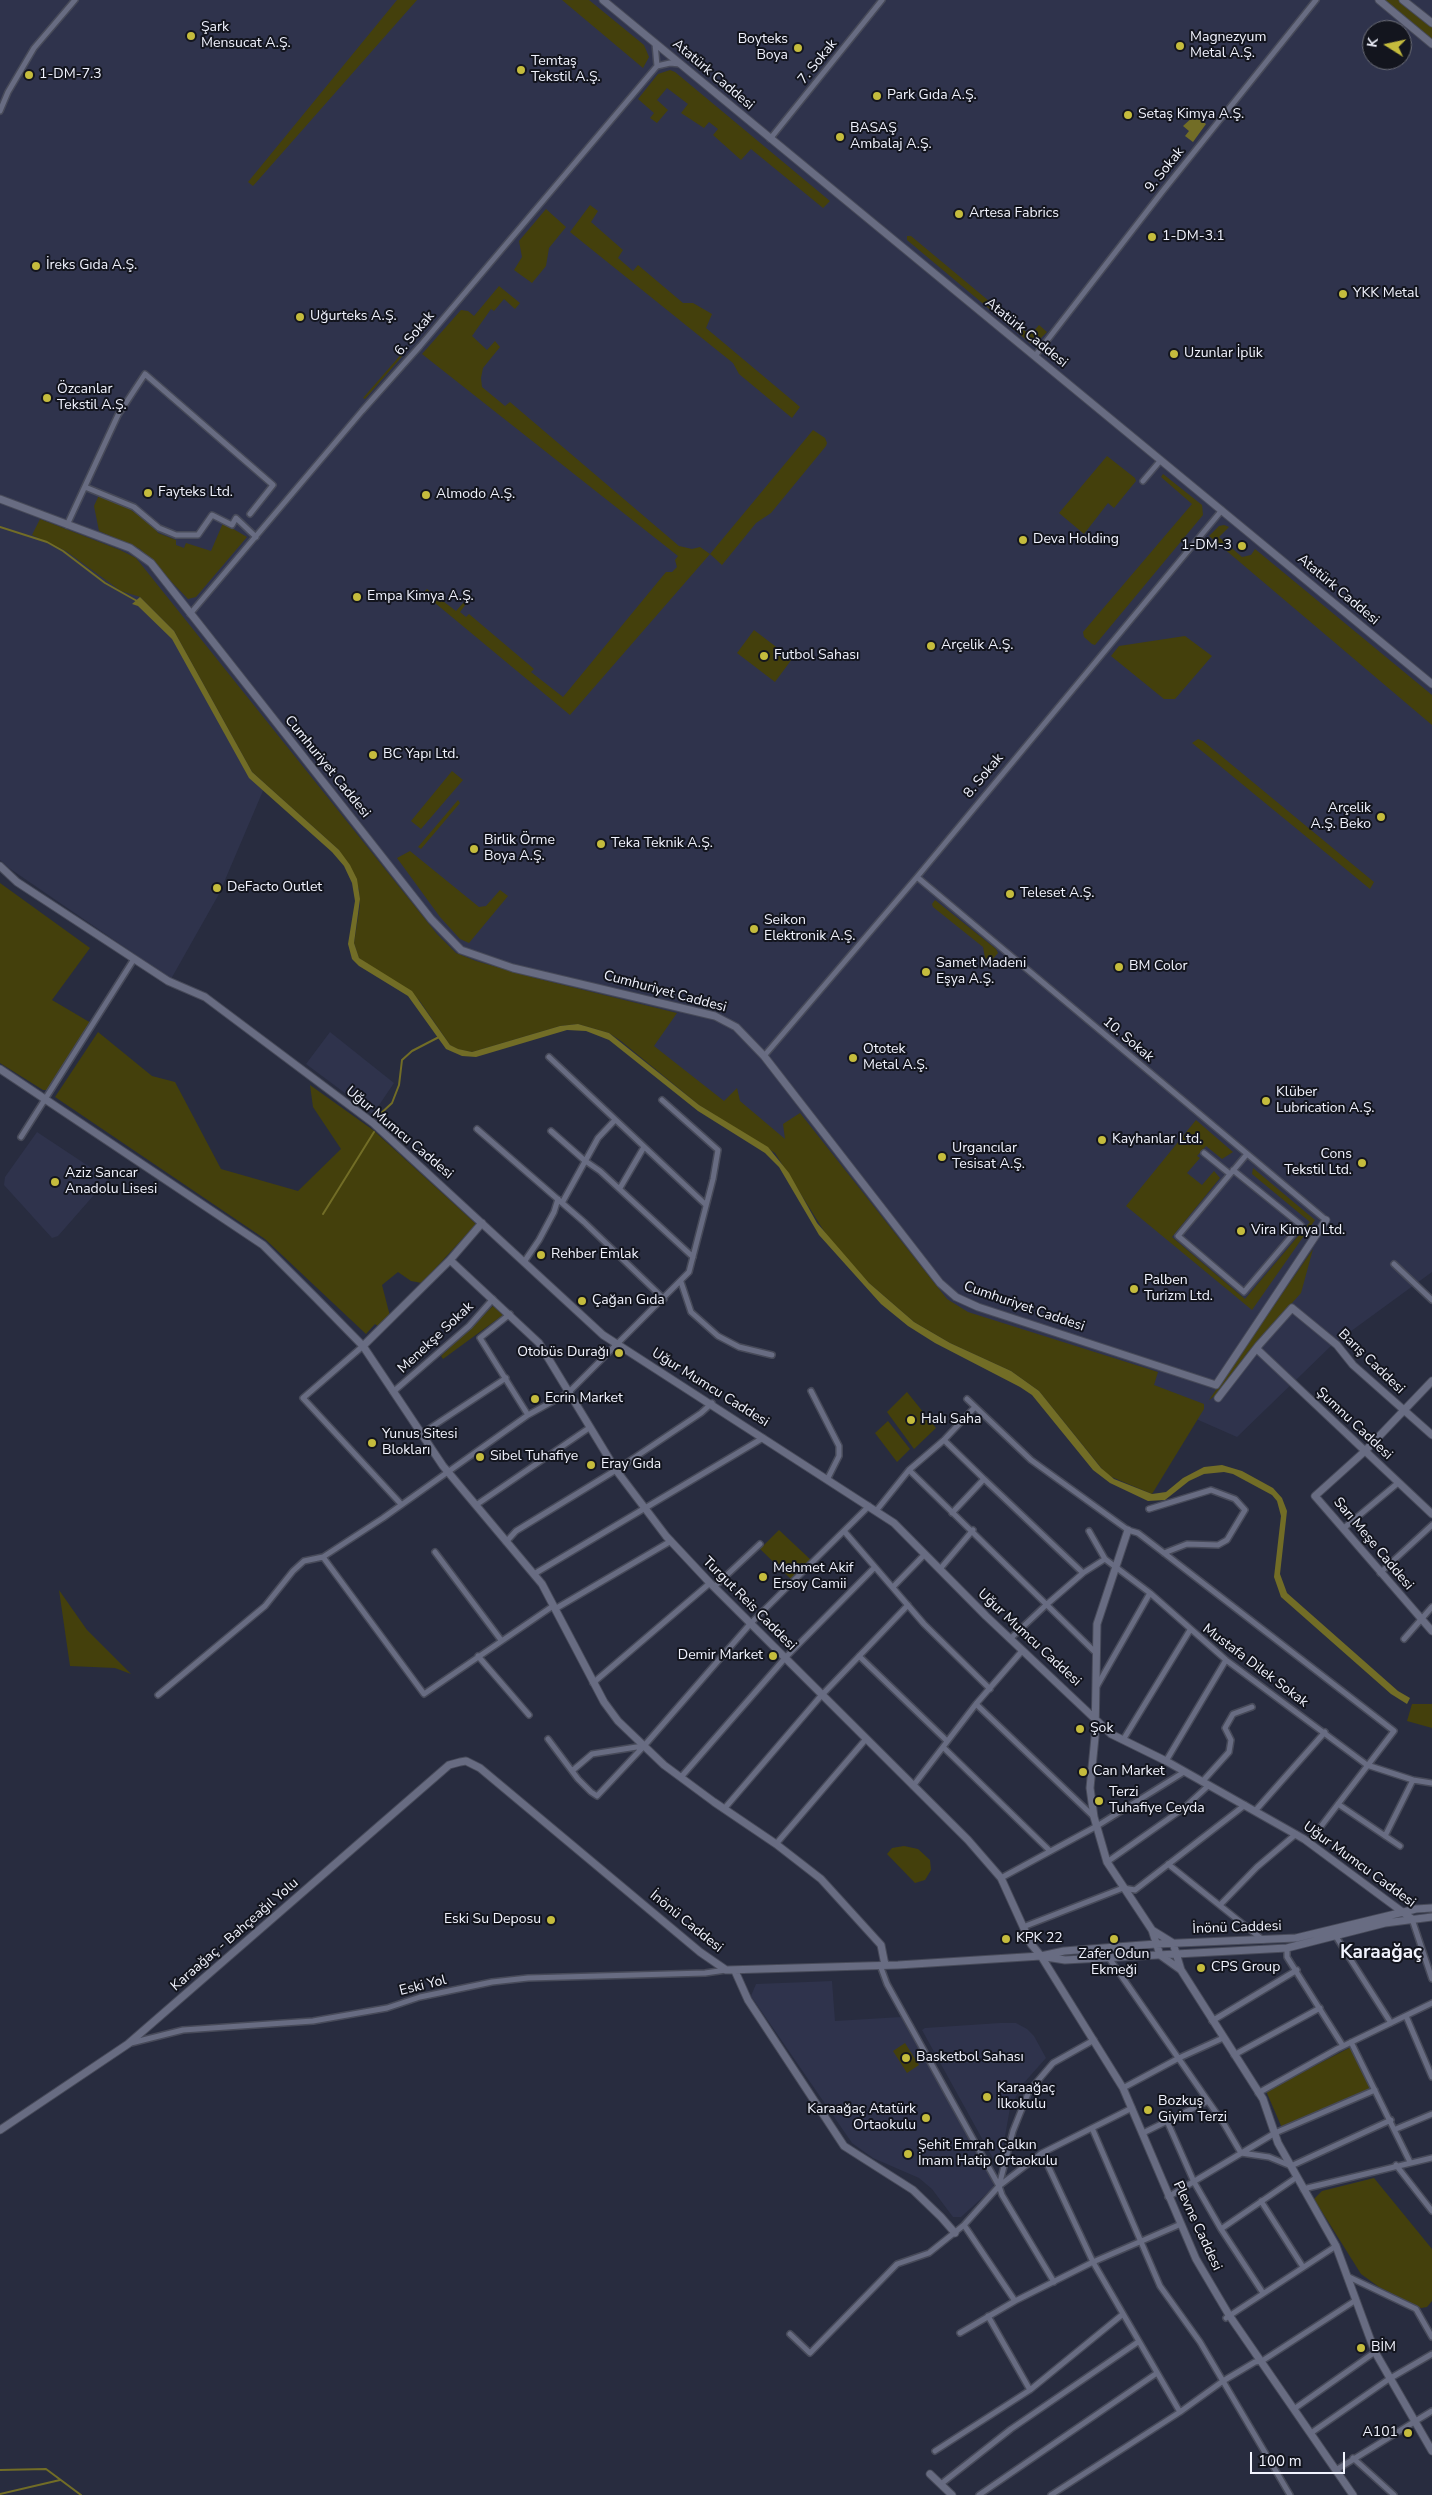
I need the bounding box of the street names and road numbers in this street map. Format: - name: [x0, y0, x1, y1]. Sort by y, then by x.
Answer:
- street label: Atatürk Caddesi: [669, 36, 757, 114]
- street label: 7. Sokak: [795, 36, 841, 88]
- street label: 9. Sokak: [1142, 144, 1188, 196]
- street label: Atatürk Caddesi: [981, 295, 1071, 371]
- street label: 6. Sokak: [392, 308, 438, 360]
- street label: Atatürk Caddesi: [1294, 551, 1382, 629]
- street label: Cumhuriyet Caddesi: [281, 713, 373, 821]
- street label: 8. Sokak: [961, 750, 1007, 802]
- street label: Cumhuriyet Caddesi: [602, 968, 728, 1016]
- street label: 10. Sokak: [1099, 1014, 1157, 1066]
- street label: Uğur Mumcu Caddesi: [342, 1083, 456, 1183]
- street label: Cumhuriyet Caddesi: [961, 1278, 1087, 1336]
- street label: Menekşe Sokak: [395, 1299, 477, 1377]
- street label: Barış Caddesi: [1334, 1326, 1408, 1398]
- street label: Uğur Mumcu Caddesi: [648, 1345, 772, 1431]
- street label: Şumnu Caddesi: [1312, 1384, 1396, 1464]
- street label: Sarı Meşe Caddesi: [1329, 1494, 1417, 1594]
- street label: Turgut Reis Caddesi: [699, 1554, 799, 1654]
- street label: Uğur Mumcu Caddesi: [974, 1586, 1084, 1690]
- street label: Mustafa Dilek Sokak: [1199, 1621, 1311, 1711]
- street label: Uğur Mumcu Caddesi: [1299, 1819, 1419, 1911]
- street label: Karaağaç - Bahçeağıl Yolu: [168, 1875, 302, 1995]
- street label: İnönü Caddesi: [646, 1887, 726, 1957]
- street label: İnönü Caddesi: [1192, 1918, 1282, 1938]
- street label: Eski Yol: [398, 1972, 448, 2000]
- street label: Plevne Caddesi: [1169, 2179, 1225, 2273]

